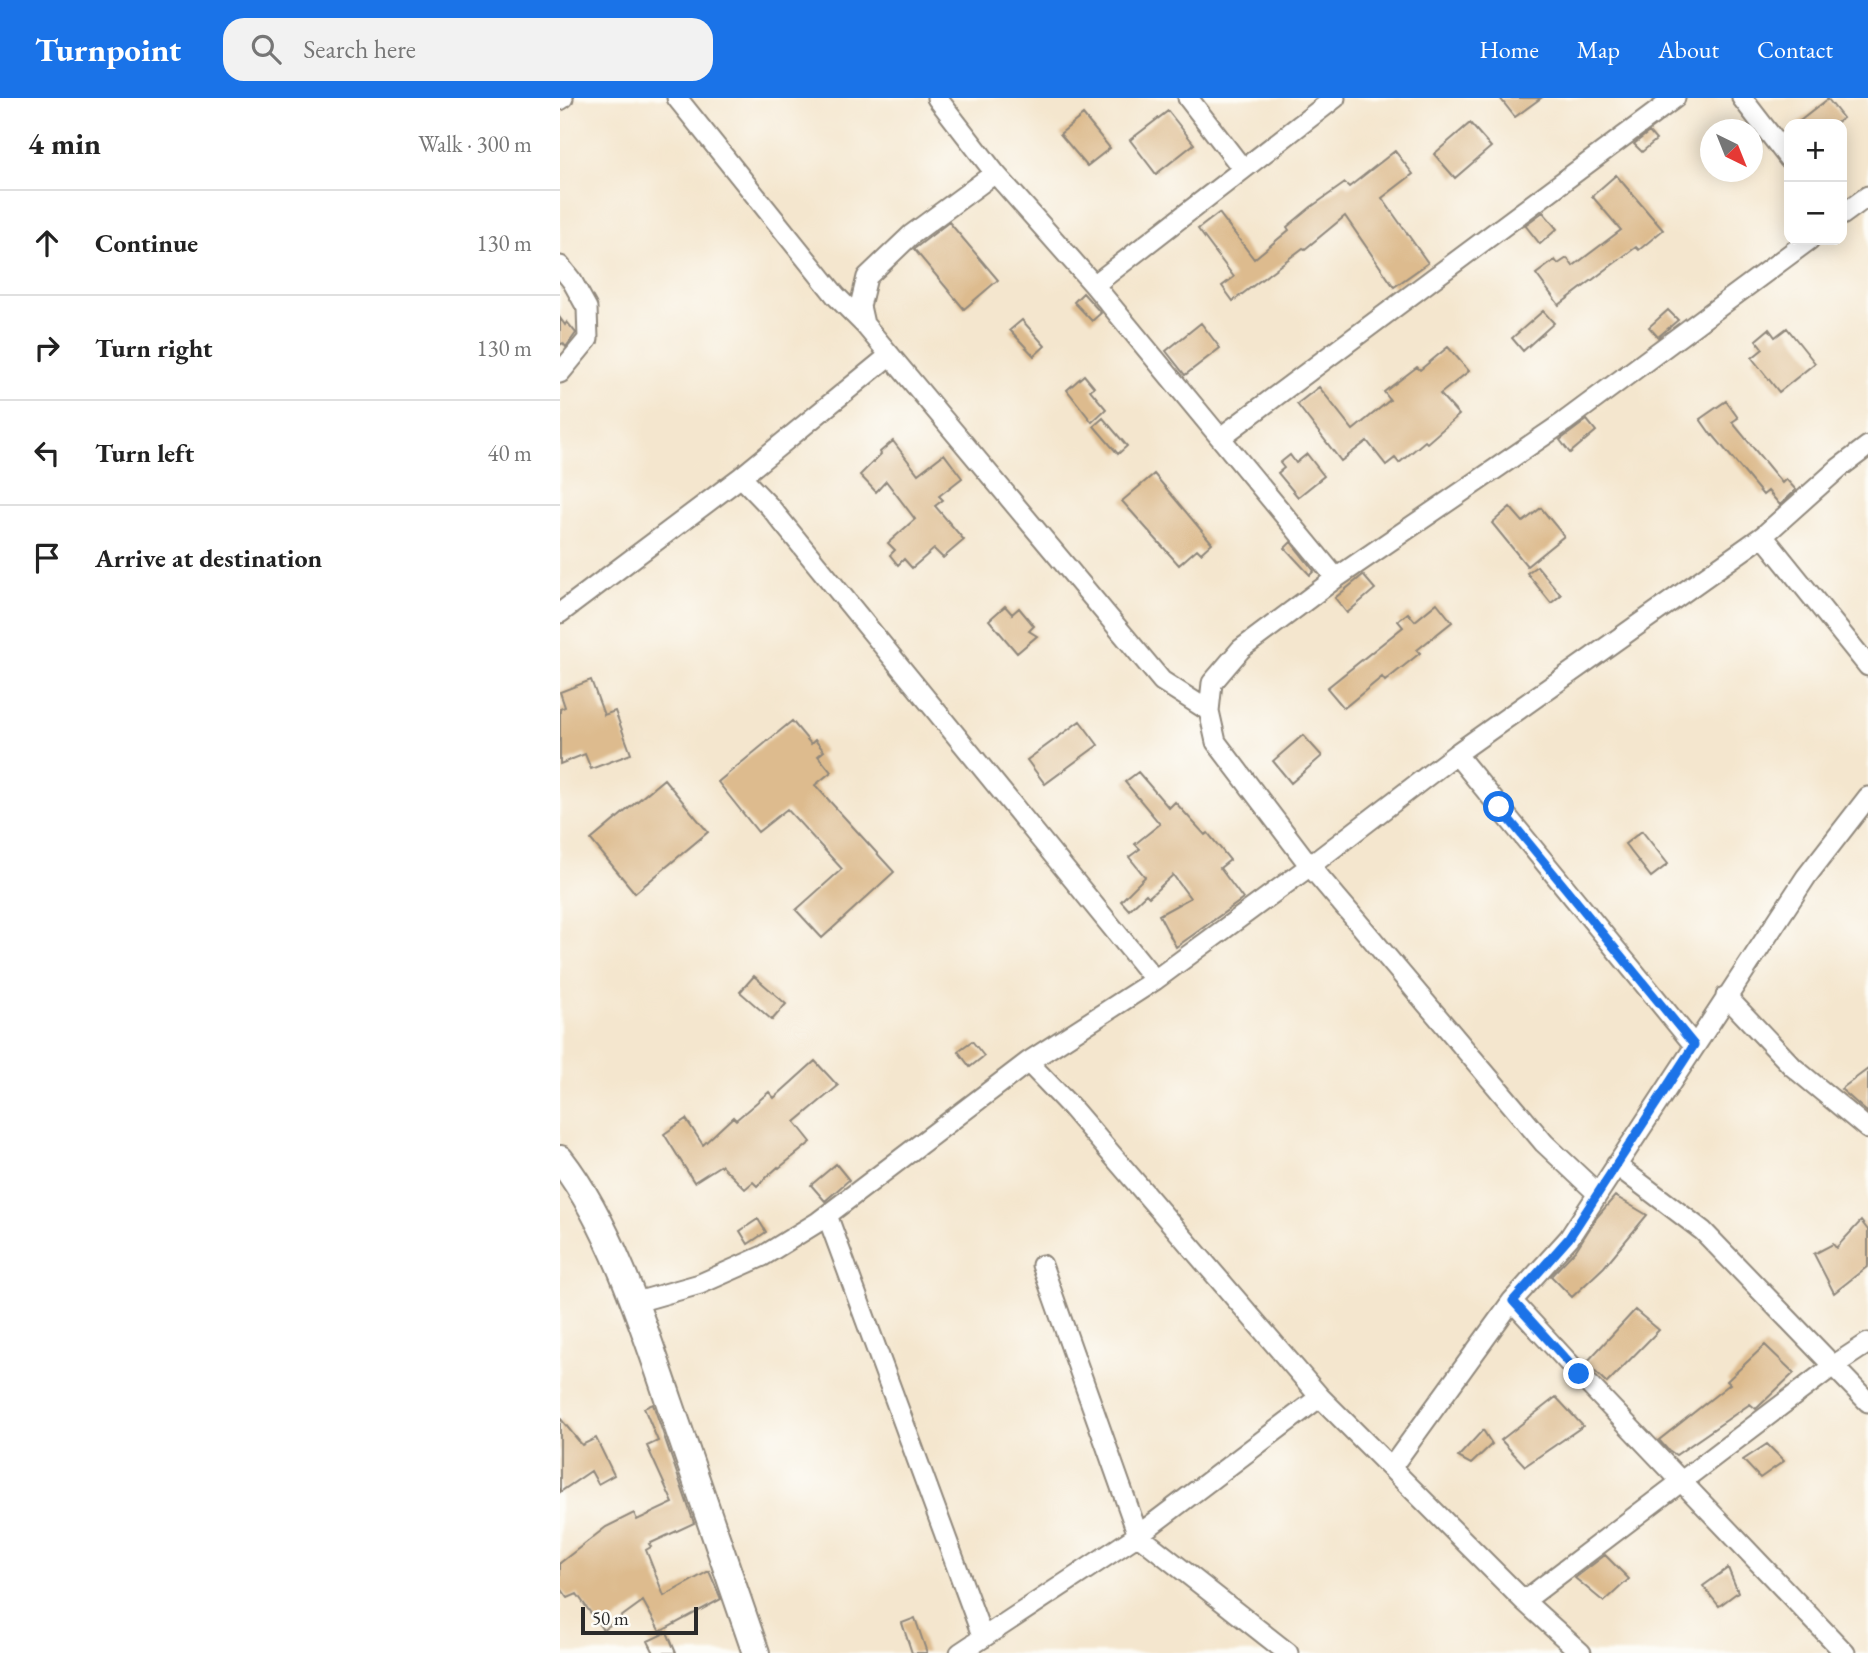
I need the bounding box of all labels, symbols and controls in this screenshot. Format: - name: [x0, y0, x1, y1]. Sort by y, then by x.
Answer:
- search box: [223, 18, 713, 81]
- text: Turnpoint: [35, 28, 181, 71]
- icon: search: [247, 30, 285, 68]
- text: Search here: [303, 32, 416, 66]
- text: Home: [1479, 34, 1539, 65]
- text: Map: [1577, 34, 1620, 65]
- text: About: [1658, 34, 1719, 65]
- text: Contact: [1757, 34, 1833, 65]
- north arrow: [1700, 119, 1763, 182]
- map controls: [1784, 119, 1847, 245]
- button: +: [1784, 119, 1847, 182]
- text: 4 min: [28, 124, 101, 163]
- text: Walk · 300 m: [418, 129, 532, 159]
- button: −: [1784, 182, 1847, 245]
- icon: ahead: [28, 224, 66, 262]
- text: Continue: [95, 226, 198, 260]
- text: 130 m: [476, 228, 532, 258]
- icon: right: [28, 329, 66, 367]
- text: Turn right: [95, 331, 213, 365]
- text: 130 m: [476, 333, 532, 363]
- icon: left: [28, 434, 66, 472]
- text: Turn left: [95, 436, 194, 470]
- text: 40 m: [487, 438, 532, 468]
- icon: arrive: [28, 539, 66, 577]
- text: Arrive at destination: [95, 541, 322, 575]
- route start: [1483, 791, 1514, 822]
- route end: [1563, 1358, 1594, 1389]
- scale bar: [581, 1604, 698, 1636]
- text: 50 m: [592, 1606, 629, 1631]

